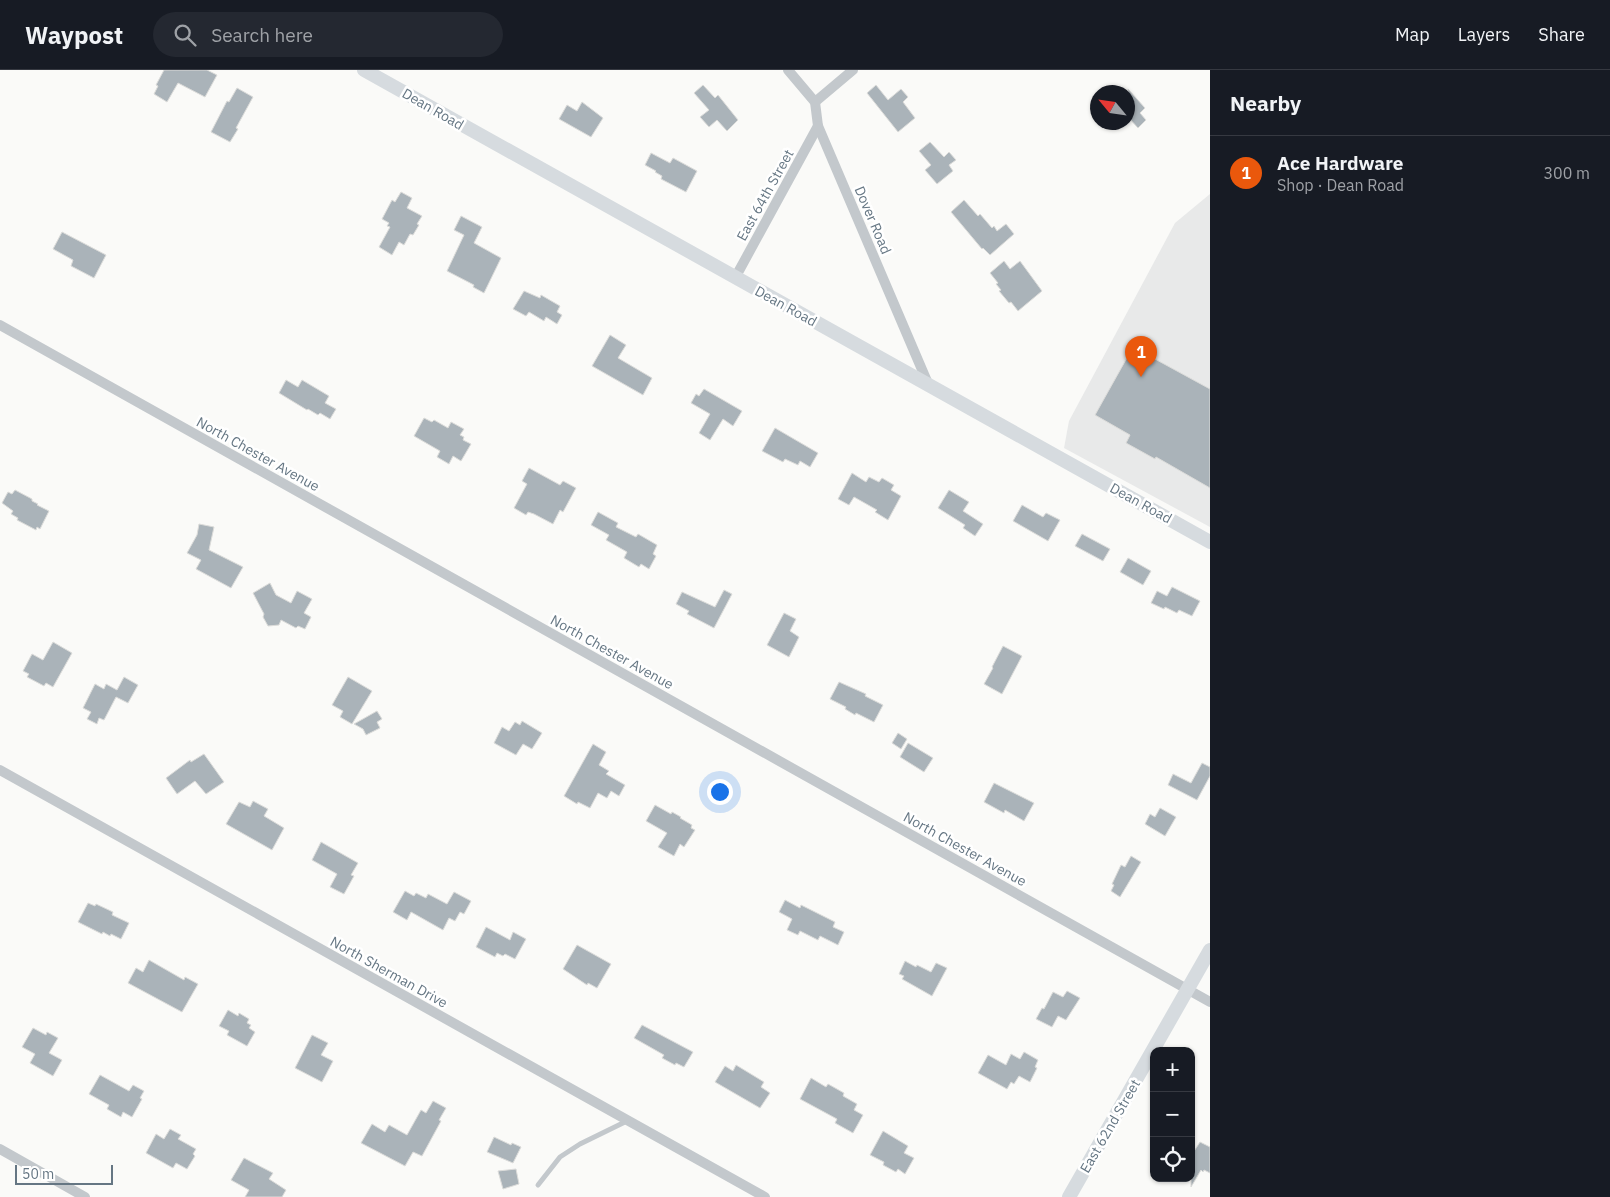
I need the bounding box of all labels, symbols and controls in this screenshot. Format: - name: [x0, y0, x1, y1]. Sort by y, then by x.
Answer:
- search box: [153, 12, 503, 57]
- text: Waypost: [25, 19, 123, 51]
- icon: search: [171, 21, 199, 49]
- text: Search here: [211, 23, 313, 47]
- text: Map: [1395, 23, 1430, 46]
- text: Layers: [1458, 23, 1510, 46]
- text: Share: [1538, 23, 1585, 46]
- street label: Dean Road: [399, 84, 467, 134]
- north arrow: [1090, 85, 1135, 130]
- text: Nearby: [1230, 89, 1301, 117]
- street label: East 64th Street: [732, 146, 798, 244]
- text: Ace Hardware: [1277, 151, 1403, 175]
- text: 1: [1241, 163, 1251, 183]
- text: 300 m: [1543, 163, 1590, 183]
- text: Shop · Dean Road: [1277, 175, 1404, 195]
- street label: Dover Road: [851, 183, 895, 257]
- street label: Dean Road: [752, 282, 820, 330]
- pin: 1: [1125, 336, 1157, 377]
- street label: North Chester Avenue: [193, 413, 323, 495]
- street label: Dean Road: [1107, 479, 1175, 527]
- street label: North Chester Avenue: [547, 611, 677, 693]
- your location: [707, 779, 733, 805]
- street label: North Chester Avenue: [900, 808, 1030, 890]
- street label: North Sherman Drive: [327, 932, 451, 1012]
- map controls: [1150, 1047, 1195, 1182]
- button: +: [1150, 1047, 1195, 1092]
- street label: East 62nd Street: [1076, 1076, 1144, 1176]
- button: −: [1150, 1092, 1195, 1137]
- button: locate: [1150, 1137, 1195, 1182]
- scale bar: [15, 1162, 112, 1185]
- text: 50 m: [22, 1165, 54, 1183]

